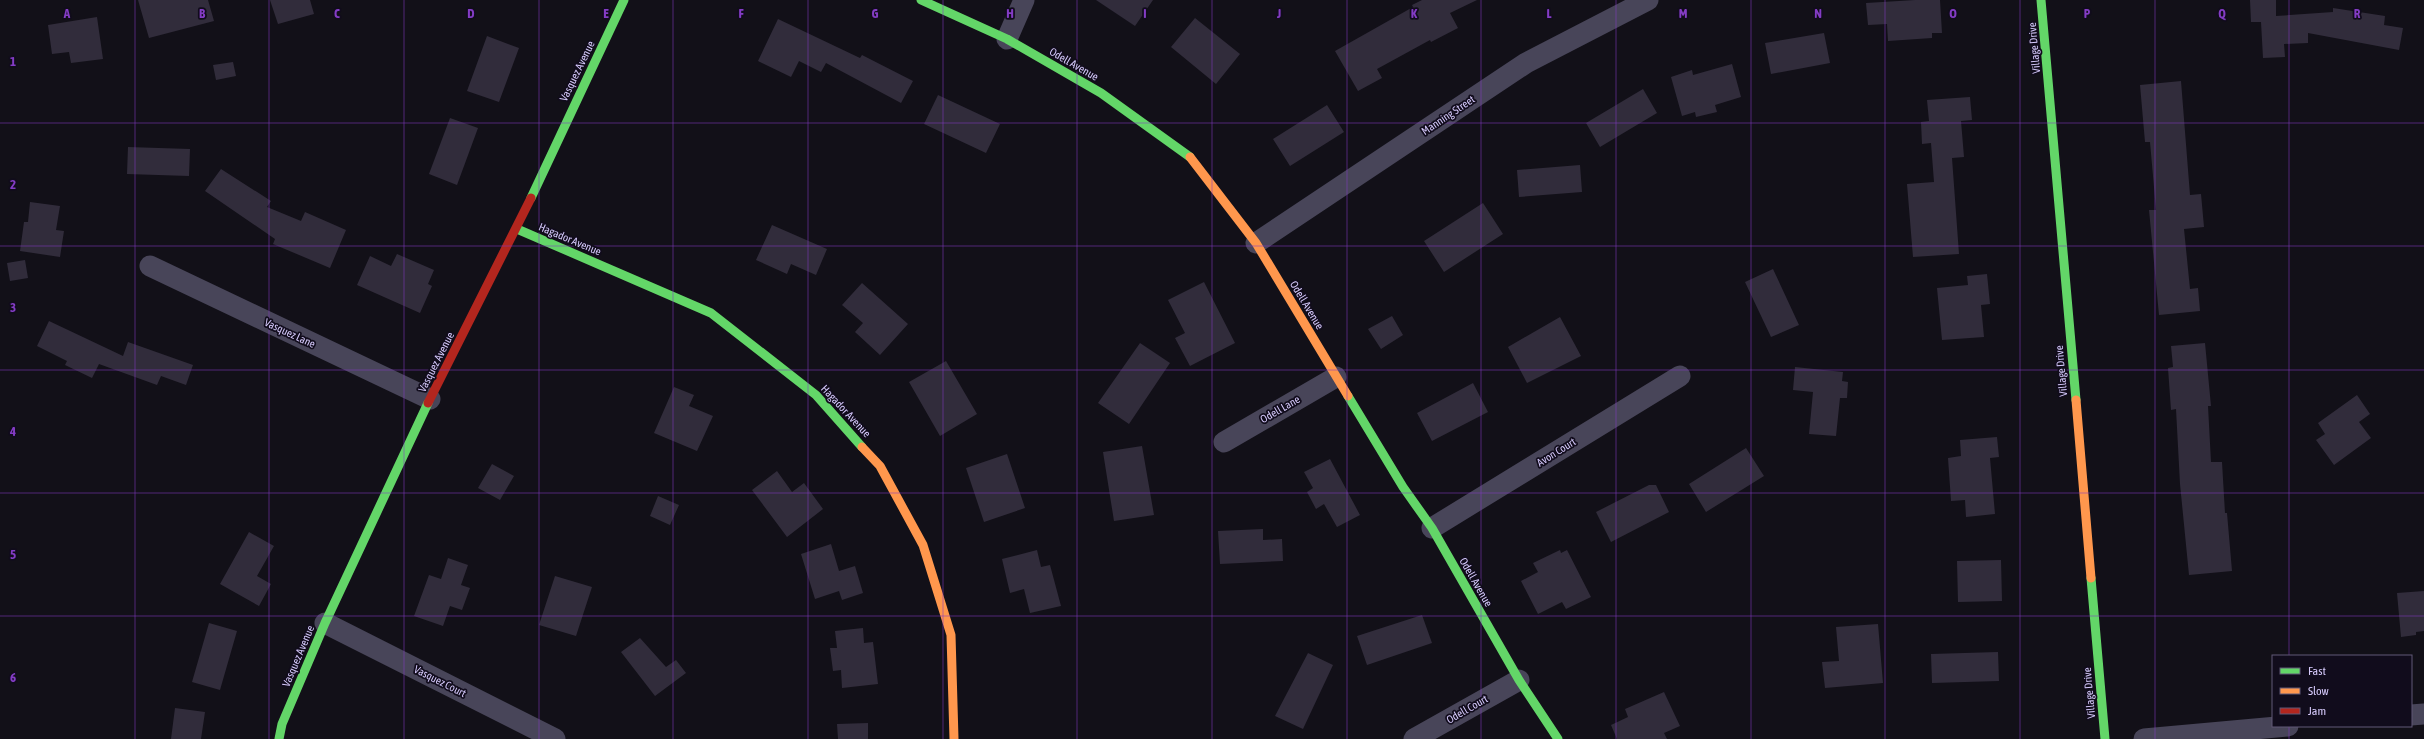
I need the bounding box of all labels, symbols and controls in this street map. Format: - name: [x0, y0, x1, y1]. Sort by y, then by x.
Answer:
- text: A: [63, 6, 71, 21]
- text: B: [199, 6, 206, 21]
- text: C: [334, 6, 340, 21]
- text: D: [467, 6, 475, 21]
- text: E: [603, 6, 609, 21]
- text: F: [738, 6, 744, 21]
- text: G: [872, 6, 879, 21]
- text: H: [1006, 6, 1014, 21]
- text: I: [1143, 6, 1147, 21]
- text: J: [1276, 6, 1281, 21]
- text: K: [1411, 6, 1418, 21]
- text: L: [1546, 6, 1552, 21]
- text: M: [1679, 6, 1688, 21]
- text: N: [1814, 6, 1822, 21]
- text: O: [1949, 6, 1957, 21]
- text: P: [2084, 6, 2091, 21]
- text: Q: [2218, 6, 2226, 21]
- text: R: [2354, 6, 2361, 21]
- street label: Village Drive: [2026, 22, 2042, 74]
- street label: Vasquez Avenue: [557, 39, 597, 103]
- street label: Odell Avenue: [1047, 45, 1101, 83]
- text: 1: [10, 54, 16, 69]
- street label: Manning Street: [1419, 93, 1477, 137]
- text: 2: [10, 177, 16, 192]
- street label: Hagador Avenue: [537, 220, 603, 258]
- street label: Odell Avenue: [1288, 279, 1326, 331]
- text: 3: [10, 300, 16, 315]
- street label: Vasquez Lane: [263, 316, 317, 350]
- street label: Vasquez Avenue: [416, 330, 456, 394]
- street label: Village Drive: [2053, 345, 2069, 397]
- street label: Hagador Avenue: [819, 383, 873, 439]
- street label: Odell Lane: [1258, 393, 1302, 425]
- text: 4: [9, 424, 16, 439]
- street label: Avon Court: [1534, 435, 1578, 469]
- text: 5: [10, 547, 16, 562]
- street label: Odell Avenue: [1457, 555, 1495, 609]
- street label: Vasquez Avenue: [280, 624, 316, 688]
- legend: [2272, 655, 2412, 727]
- street label: Vasquez Court: [412, 663, 468, 699]
- text: Fast: [2308, 664, 2326, 678]
- street label: Village Drive: [2081, 667, 2097, 719]
- text: 6: [10, 670, 16, 685]
- text: Slow: [2308, 684, 2329, 698]
- street label: Odell Court: [1444, 692, 1490, 726]
- text: Jam: [2308, 704, 2326, 718]

